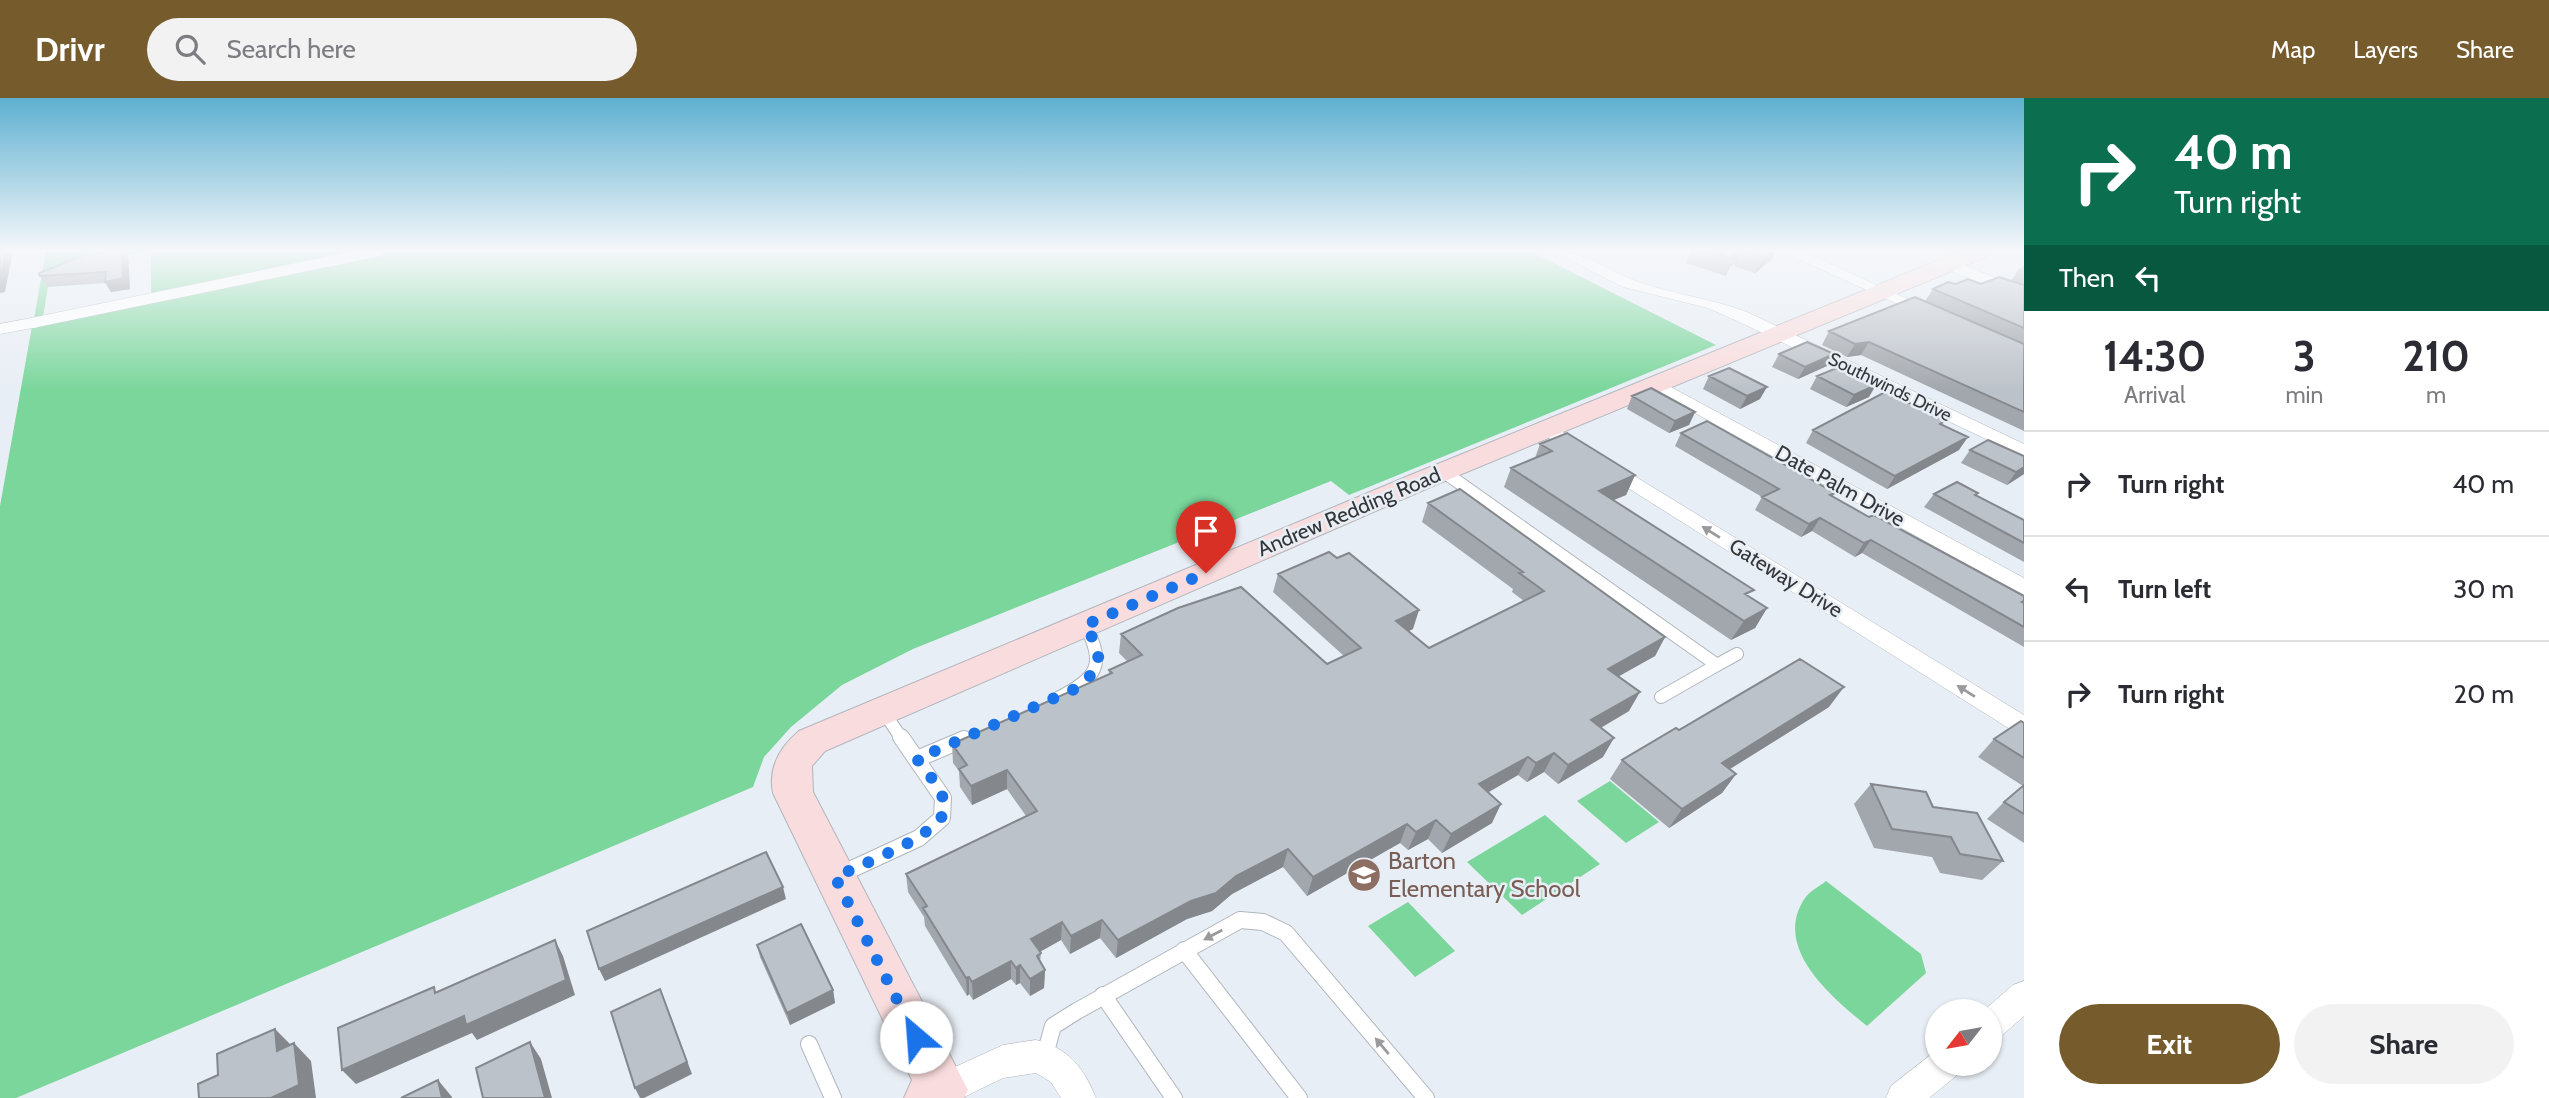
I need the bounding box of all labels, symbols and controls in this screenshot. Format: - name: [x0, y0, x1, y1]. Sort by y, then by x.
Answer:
- search box: [147, 18, 637, 81]
- text: Drivr: [35, 29, 105, 69]
- icon: search: [171, 30, 209, 68]
- text: Search here: [227, 33, 356, 65]
- text: Map: [2271, 35, 2315, 64]
- text: Layers: [2353, 35, 2418, 64]
- text: Share: [2456, 35, 2514, 64]
- text: 40 m: [2174, 122, 2293, 181]
- icon: right: [2059, 126, 2150, 217]
- text: Turn right: [2174, 182, 2301, 221]
- icon: left: [2129, 259, 2167, 297]
- text: Then: [2059, 262, 2115, 294]
- text: 14:30: [2103, 330, 2206, 382]
- text: 3: [2293, 330, 2316, 382]
- text: 210: [2402, 330, 2470, 382]
- street label: Southwinds Drive: [1825, 348, 1955, 426]
- text: Arrival: [2124, 381, 2185, 409]
- text: min: [2285, 381, 2323, 409]
- text: m: [2426, 381, 2446, 409]
- street label: Date Palm Drive: [1771, 440, 1910, 532]
- street label: Andrew Redding Road: [1253, 462, 1444, 561]
- icon: right: [2059, 465, 2097, 503]
- text: Turn right: [2118, 468, 2224, 500]
- text: 40 m: [2452, 468, 2514, 500]
- pin: [1176, 501, 1236, 573]
- icon: arrive: [1187, 512, 1225, 550]
- one-way arrow: [1702, 525, 1721, 538]
- street label: Gateway Drive: [1725, 533, 1848, 622]
- icon: left: [2059, 570, 2097, 608]
- text: Turn left: [2118, 573, 2211, 605]
- text: 30 m: [2453, 573, 2514, 605]
- icon: right: [2059, 675, 2097, 713]
- text: Turn right: [2118, 678, 2224, 710]
- text: 20 m: [2454, 678, 2514, 710]
- one-way arrow: [1957, 685, 1976, 698]
- place label: Barton Elementary School: [1388, 846, 1581, 903]
- school or university icon: Barton Elementary School: [1345, 856, 1383, 894]
- one-way arrow: [1203, 929, 1223, 941]
- north arrow: [1925, 999, 2002, 1076]
- map controls: [1925, 999, 2002, 1076]
- position arrow: [879, 1000, 953, 1074]
- button: Exit: [2059, 1004, 2280, 1084]
- button: Share: [2294, 1004, 2514, 1084]
- one-way arrow: [1374, 1037, 1390, 1055]

